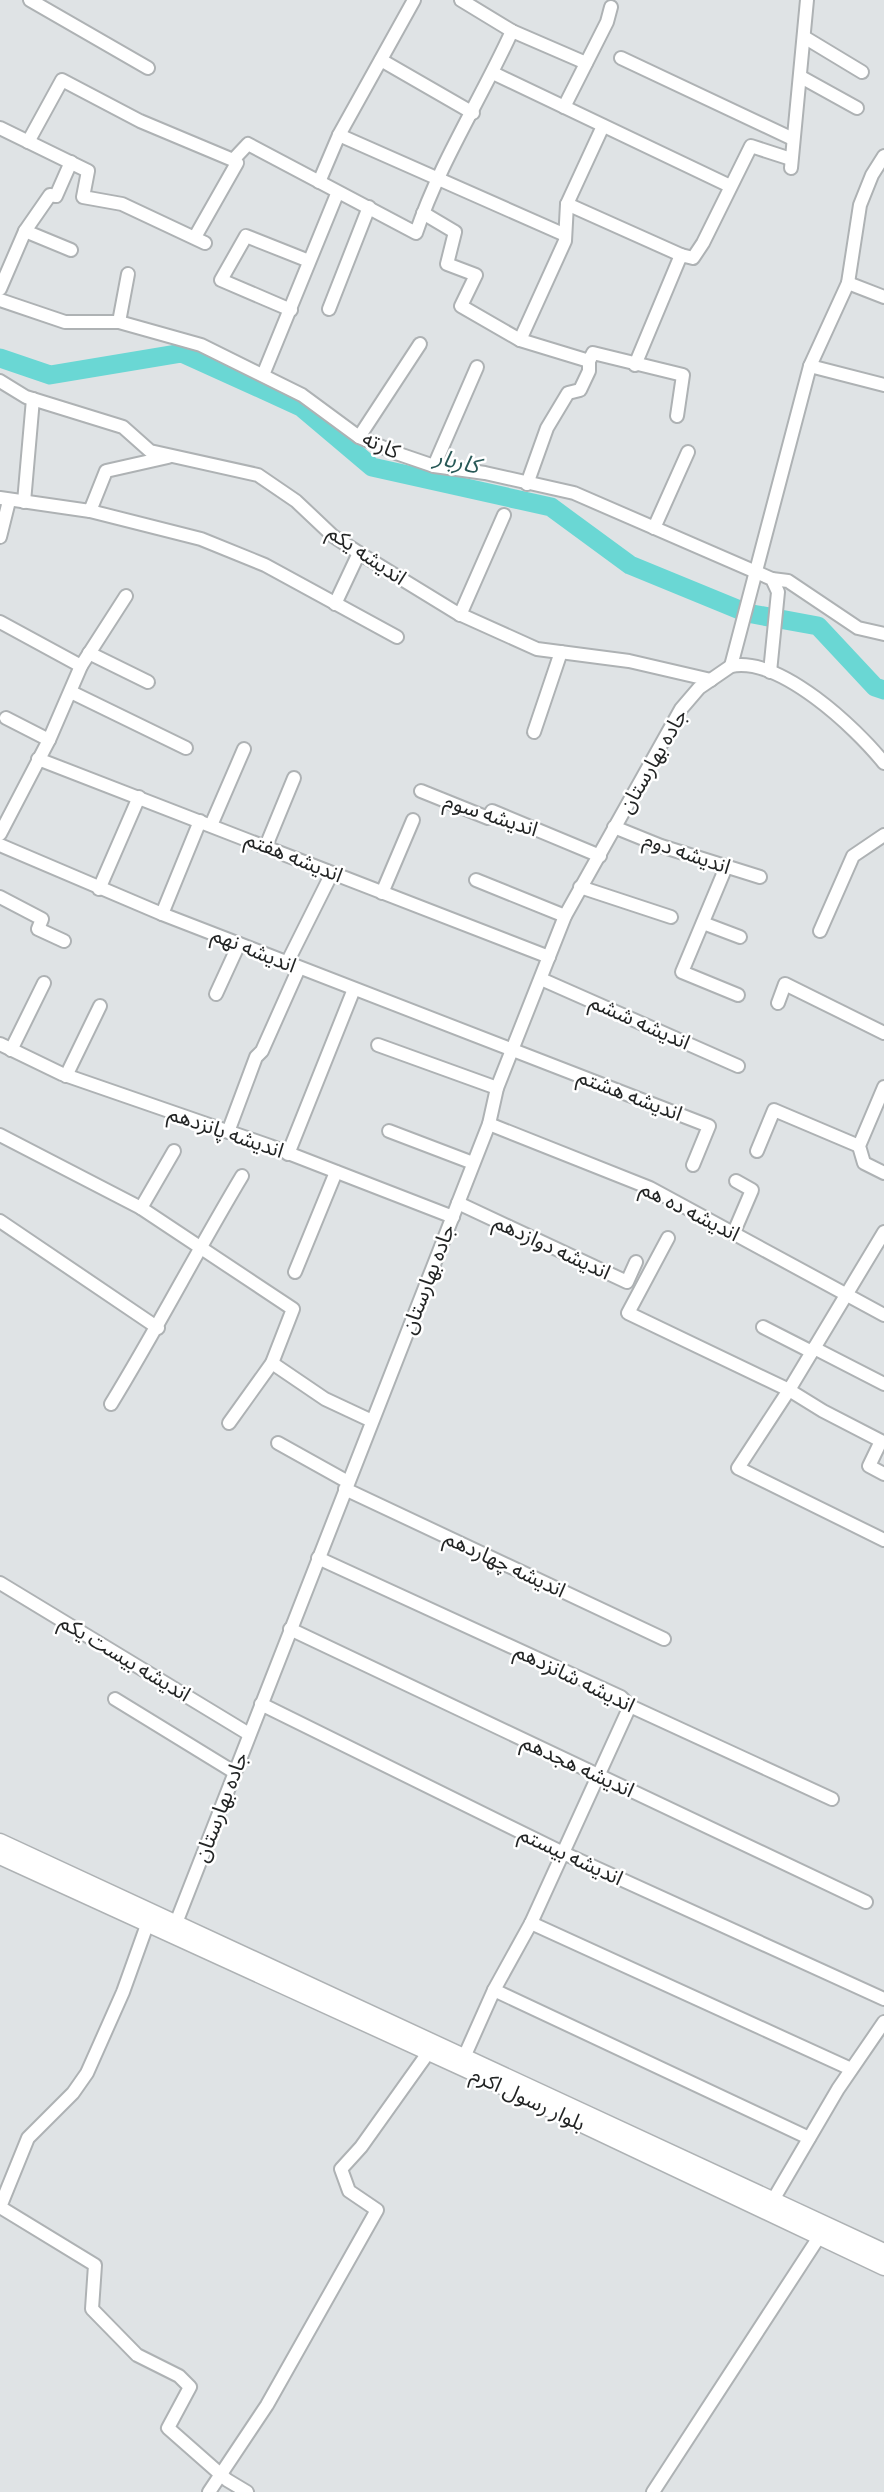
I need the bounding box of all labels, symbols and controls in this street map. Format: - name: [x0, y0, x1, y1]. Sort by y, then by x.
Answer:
- street label: کارته: [358, 425, 404, 465]
- water label: کاربار: [430, 442, 487, 482]
- street label: اندیشه یکم: [321, 519, 411, 592]
- street label: جاده بهارستان: [613, 704, 693, 818]
- street label: اندیشه سوم: [440, 788, 541, 845]
- street label: اندیشه هفتم: [241, 826, 347, 890]
- street label: اندیشه دوم: [639, 826, 734, 883]
- street label: اندیشه نهم: [207, 921, 300, 981]
- street label: اندیشه ششم: [585, 988, 694, 1057]
- street label: اندیشه هشتم: [573, 1063, 686, 1129]
- street label: اندیشه پانزدهم: [164, 1100, 287, 1166]
- street label: اندیشه ده هم: [635, 1175, 744, 1249]
- street label: اندیشه دوازدهم: [488, 1209, 615, 1287]
- street label: جاده بهارستان: [395, 1220, 461, 1338]
- street label: اندیشه چهاردهم: [439, 1525, 570, 1605]
- street label: اندیشه بیست یکم: [54, 1609, 195, 1709]
- street label: اندیشه شانزدهم: [510, 1638, 639, 1720]
- street label: اندیشه هجدهم: [517, 1729, 638, 1805]
- street label: جاده بهارستان: [188, 1748, 254, 1866]
- street label: اندیشه بیستم: [514, 1821, 627, 1893]
- street label: بلوار رسول اکرم: [465, 2061, 589, 2140]

